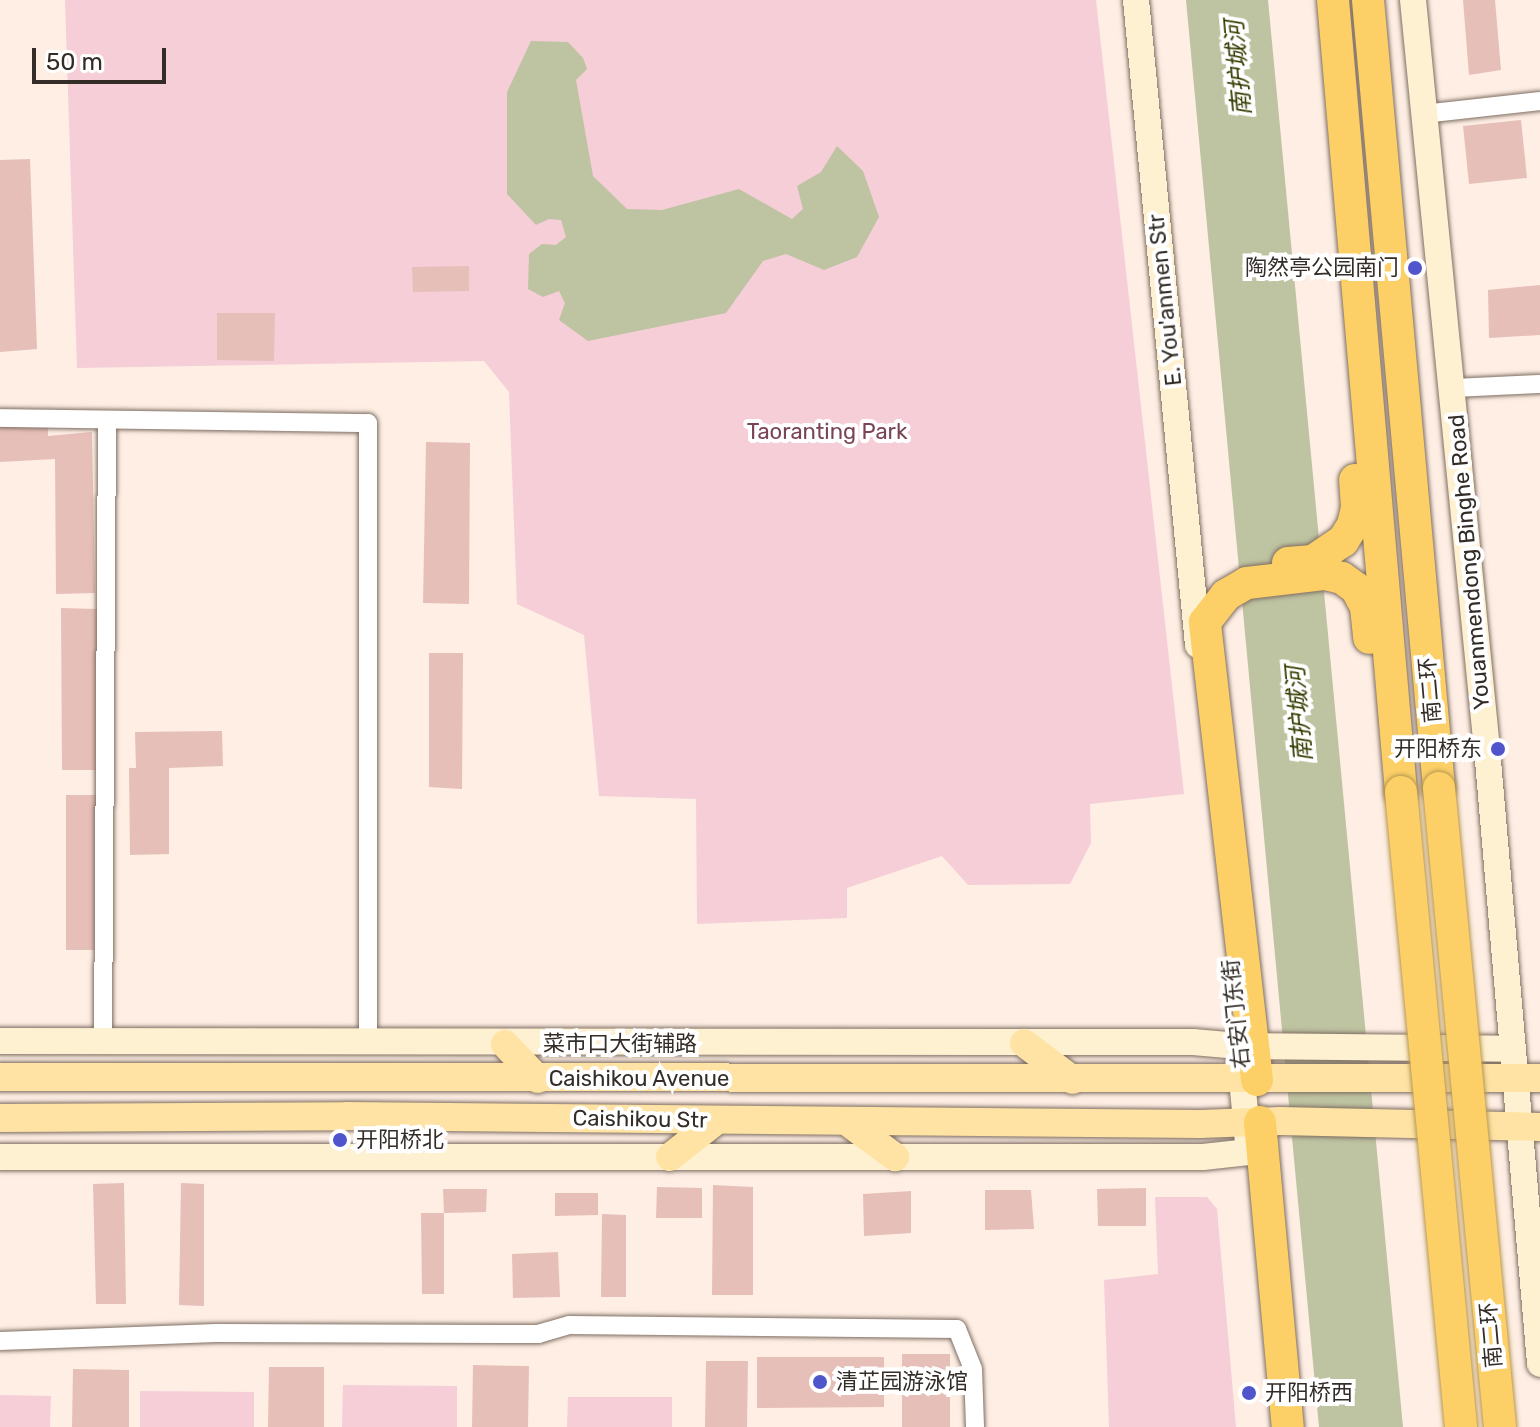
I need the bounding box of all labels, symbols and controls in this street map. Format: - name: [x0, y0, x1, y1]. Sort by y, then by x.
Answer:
- water label: 南护城河: [1220, 19, 1258, 117]
- scale bar: [36, 32, 170, 82]
- text: 50 m: [46, 48, 103, 76]
- street label: E. You'anmen Str: [1143, 212, 1187, 388]
- place label: 陶然亭公园南门: [1245, 255, 1399, 281]
- marker: 陶然亭公园南门: [1406, 259, 1424, 277]
- street label: Youanmendong Binghe Road: [1443, 413, 1495, 711]
- park label: Taoranting Park: [747, 419, 907, 445]
- street label: 南二环: [1414, 656, 1446, 724]
- water label: 南护城河: [1281, 665, 1319, 763]
- place label: 开阳桥东: [1394, 736, 1482, 762]
- marker: 开阳桥东: [1489, 740, 1507, 758]
- street label: 右安门东街: [1217, 958, 1255, 1070]
- street label: 菜市口大街辅路: [543, 1031, 697, 1057]
- street label: Caishikou Avenue: [548, 1066, 730, 1092]
- street label: Caishikou Str: [572, 1105, 708, 1133]
- place label: 开阳桥北: [356, 1127, 444, 1153]
- marker: 开阳桥北: [331, 1131, 349, 1149]
- street label: 南二环: [1475, 1301, 1507, 1369]
- place label: 清芷园游泳馆: [836, 1369, 968, 1395]
- marker: 清芷园游泳馆: [811, 1373, 829, 1391]
- place label: 开阳桥西: [1265, 1380, 1353, 1406]
- marker: 开阳桥西: [1240, 1384, 1258, 1402]

